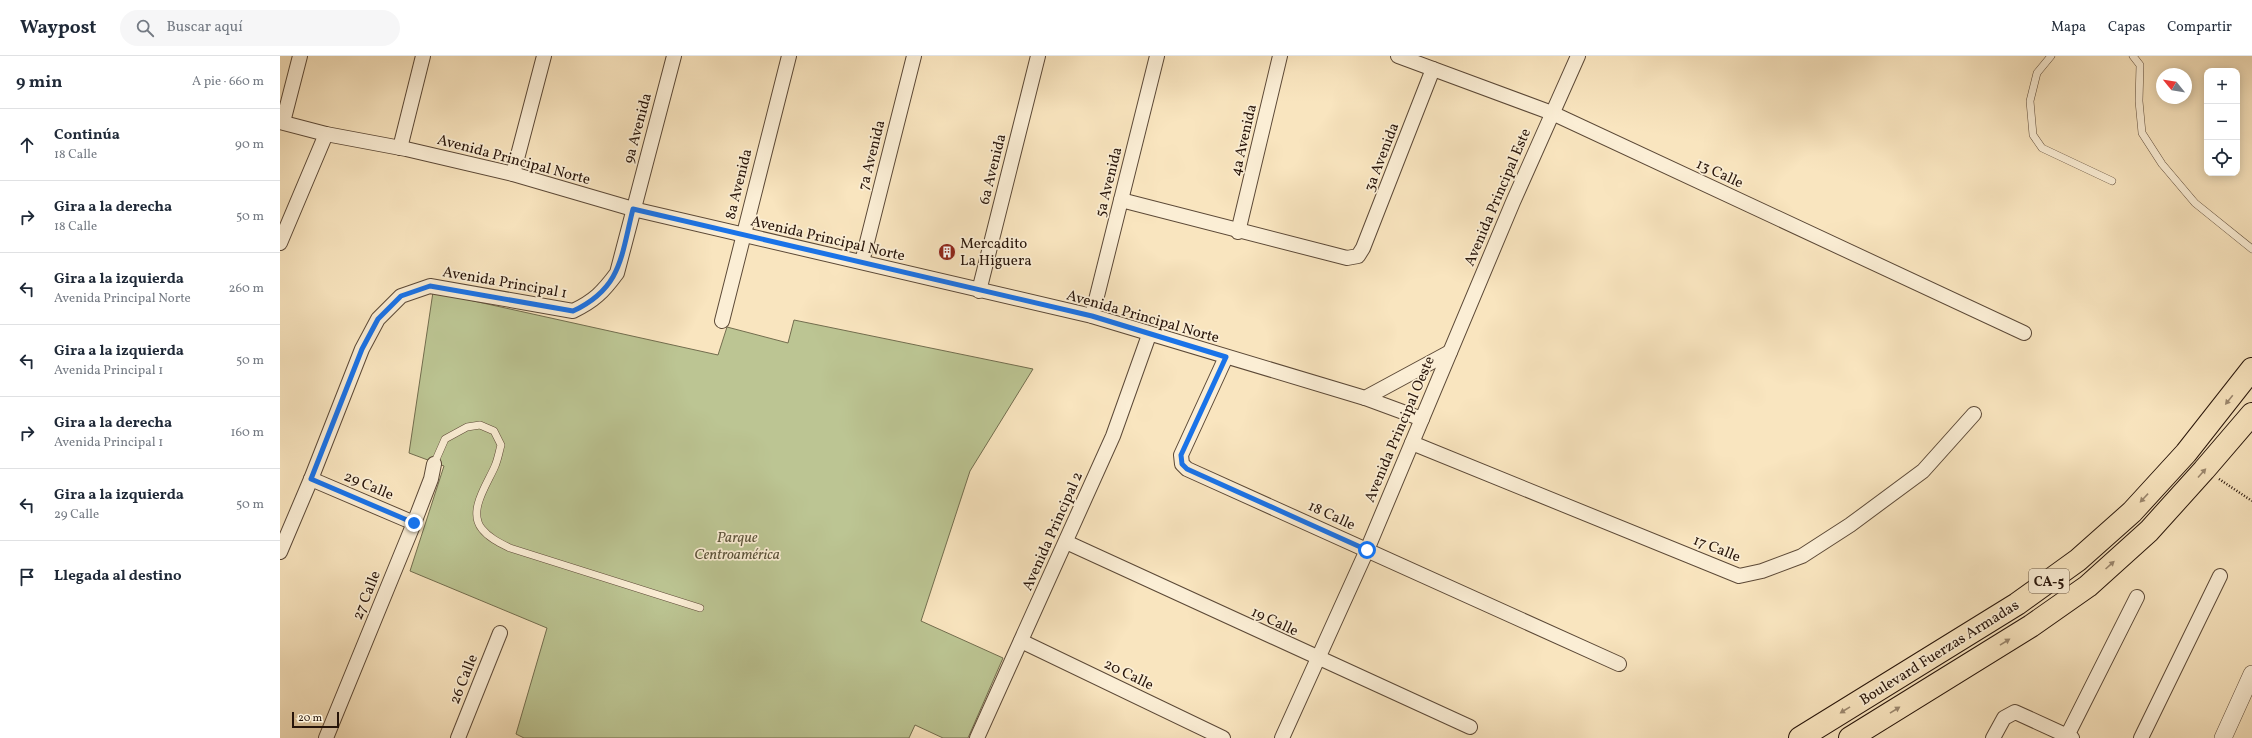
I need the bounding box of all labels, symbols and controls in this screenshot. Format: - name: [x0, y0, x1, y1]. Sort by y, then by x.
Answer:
- search box: [120, 10, 400, 46]
- text: Waypost: [20, 15, 96, 41]
- icon: search: [134, 17, 156, 39]
- text: Buscar aquí: [166, 17, 243, 38]
- text: Mapa: [2051, 18, 2086, 37]
- text: Capas: [2108, 18, 2145, 37]
- text: Compartir: [2167, 18, 2232, 37]
- north arrow: [2156, 68, 2192, 104]
- map controls: [2204, 68, 2240, 176]
- button: +: [2204, 68, 2240, 104]
- text: 9 min: [16, 71, 62, 94]
- text: A pie · 660 m: [192, 73, 264, 91]
- street label: 9a Avenida: [619, 91, 658, 166]
- street label: 4a Avenida: [1226, 102, 1263, 178]
- button: −: [2204, 104, 2240, 140]
- street label: 7a Avenida: [854, 118, 891, 193]
- street label: 3a Avenida: [1360, 120, 1405, 195]
- text: Continúa: [54, 125, 120, 146]
- street label: Avenida Principal Este: [1460, 125, 1537, 270]
- street label: Avenida Principal Norte: [435, 130, 593, 191]
- street label: 6a Avenida: [975, 132, 1012, 207]
- icon: ahead: [16, 134, 38, 156]
- text: 90 m: [235, 136, 264, 154]
- button: locate: [2204, 140, 2240, 176]
- street label: 5a Avenida: [1091, 145, 1128, 220]
- text: 18 Calle: [54, 146, 97, 164]
- street label: 8a Avenida: [721, 147, 758, 222]
- street label: 13 Calle: [1692, 154, 1746, 194]
- text: Gira a la derecha: [54, 197, 172, 218]
- icon: right: [16, 206, 38, 228]
- text: 50 m: [236, 208, 264, 226]
- street label: Avenida Principal Norte: [748, 211, 907, 267]
- text: 18 Calle: [54, 218, 97, 236]
- place label: Mercadito La Higuera: [960, 234, 1032, 272]
- building icon: Mercadito La Higuera: [937, 242, 957, 262]
- street label: Avenida Principal 1: [441, 262, 569, 305]
- text: Gira a la izquierda: [54, 269, 184, 290]
- icon: left: [16, 278, 38, 300]
- text: 260 m: [229, 280, 264, 298]
- street label: Avenida Principal Norte: [1064, 286, 1221, 349]
- text: Avenida Principal Norte: [54, 290, 191, 308]
- text: Gira a la izquierda: [54, 341, 184, 362]
- icon: left: [16, 350, 38, 372]
- text: 50 m: [236, 352, 264, 370]
- street label: Avenida Principal Oeste: [1360, 353, 1441, 506]
- text: Avenida Principal 1: [54, 362, 163, 380]
- one-way arrow: [2225, 394, 2233, 405]
- text: Gira a la derecha: [54, 413, 172, 434]
- icon: right: [16, 422, 38, 444]
- text: 160 m: [230, 424, 264, 442]
- text: Avenida Principal 1: [54, 434, 163, 452]
- street label: 29 Calle: [340, 467, 396, 506]
- one-way arrow: [2197, 468, 2206, 478]
- street label: Avenida Principal 2: [1018, 469, 1089, 594]
- text: Gira a la izquierda: [54, 485, 184, 506]
- one-way arrow: [2140, 493, 2149, 504]
- icon: left: [16, 494, 38, 516]
- text: 50 m: [236, 496, 264, 514]
- street label: 18 Calle: [1304, 496, 1358, 536]
- text: 29 Calle: [54, 506, 99, 524]
- route end: [405, 514, 423, 532]
- park label: Parque Centroamérica: [694, 528, 780, 566]
- street label: 17 Calle: [1690, 530, 1743, 568]
- route start: [1358, 541, 1376, 559]
- one-way arrow: [2105, 561, 2116, 570]
- icon: arrive: [16, 566, 38, 588]
- text: Llegada al destino: [54, 566, 182, 587]
- street label: 27 Calle: [348, 568, 387, 623]
- road number: CA-5: [2029, 569, 2069, 593]
- street label: Boulevard Fuerzas Armadas: [1856, 595, 2024, 711]
- street label: 19 Calle: [1247, 602, 1301, 642]
- one-way arrow: [1999, 638, 2011, 645]
- street label: 26 Calle: [445, 652, 484, 708]
- street label: 20 Calle: [1100, 654, 1157, 696]
- one-way arrow: [1890, 706, 1900, 714]
- one-way arrow: [1839, 707, 1851, 714]
- scale bar: [292, 710, 339, 729]
- text: 20 m: [298, 711, 322, 726]

